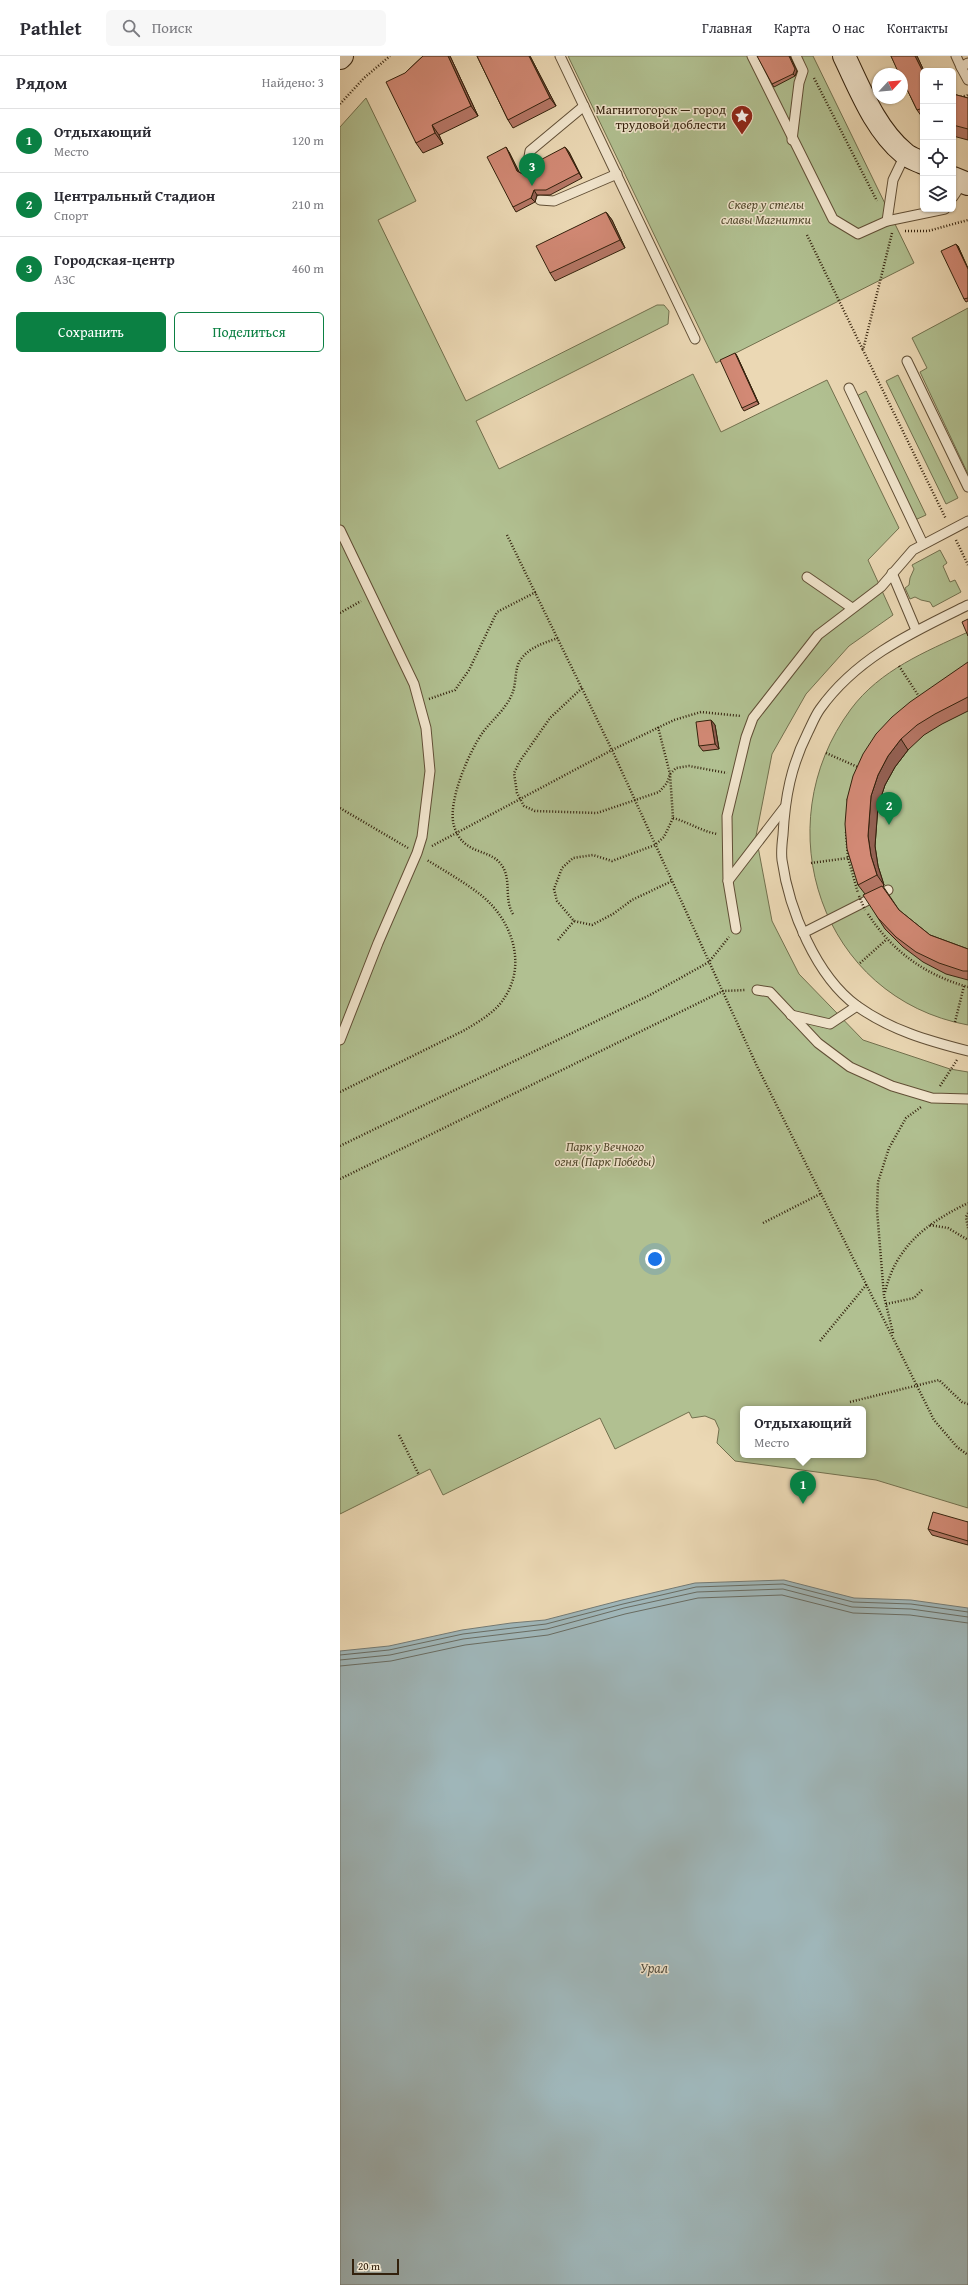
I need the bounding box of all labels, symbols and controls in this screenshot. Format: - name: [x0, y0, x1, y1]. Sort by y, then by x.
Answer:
- search box: [106, 10, 386, 46]
- text: Pathlet: [20, 14, 82, 42]
- icon: search: [120, 17, 142, 39]
- text: Поиск: [152, 17, 192, 38]
- text: Главная: [702, 18, 752, 38]
- text: Карта: [774, 18, 810, 38]
- text: О нас: [832, 18, 865, 38]
- text: Контакты: [887, 18, 948, 38]
- north arrow: [872, 68, 908, 104]
- map controls: [920, 68, 956, 212]
- button: +: [920, 68, 956, 104]
- text: Рядом: [16, 70, 67, 95]
- text: Найдено: 3: [262, 73, 324, 92]
- place label: Магнитогорск — город трудовой доблести: [596, 100, 726, 134]
- place icon: Магнитогорск — город трудовой доблести: [729, 103, 755, 136]
- button: −: [920, 104, 956, 140]
- text: Отдыхающий: [54, 121, 151, 142]
- text: 1: [26, 131, 32, 150]
- text: 120 m: [292, 131, 324, 150]
- button: locate: [920, 140, 956, 176]
- text: Место: [54, 142, 89, 161]
- pin: 3: [519, 153, 545, 186]
- button: layers: [920, 176, 956, 212]
- text: Центральный Стадион: [54, 185, 215, 206]
- text: 2: [26, 195, 32, 214]
- text: 210 m: [292, 195, 324, 214]
- park label: Сквер у стелы славы Магнитки: [721, 195, 811, 229]
- text: Спорт: [54, 206, 88, 225]
- text: Городская-центр: [54, 249, 175, 270]
- text: 3: [26, 259, 32, 278]
- text: 460 m: [292, 259, 324, 278]
- text: АЗС: [54, 270, 76, 289]
- button: Сохранить: [16, 312, 166, 352]
- button: Поделиться: [174, 312, 324, 352]
- pin: 2: [876, 792, 902, 825]
- park label: Парк у Вечного огня (Парк Победы): [555, 1137, 655, 1171]
- your location: [645, 1249, 665, 1269]
- popup: [740, 1406, 866, 1458]
- text: Отдыхающий: [754, 1412, 852, 1433]
- text: Место: [754, 1433, 789, 1452]
- pin: 1: [790, 1471, 816, 1504]
- water label: Урал: [640, 1958, 669, 1978]
- scale bar: [352, 2257, 399, 2276]
- text: 20 m: [358, 2258, 380, 2274]

